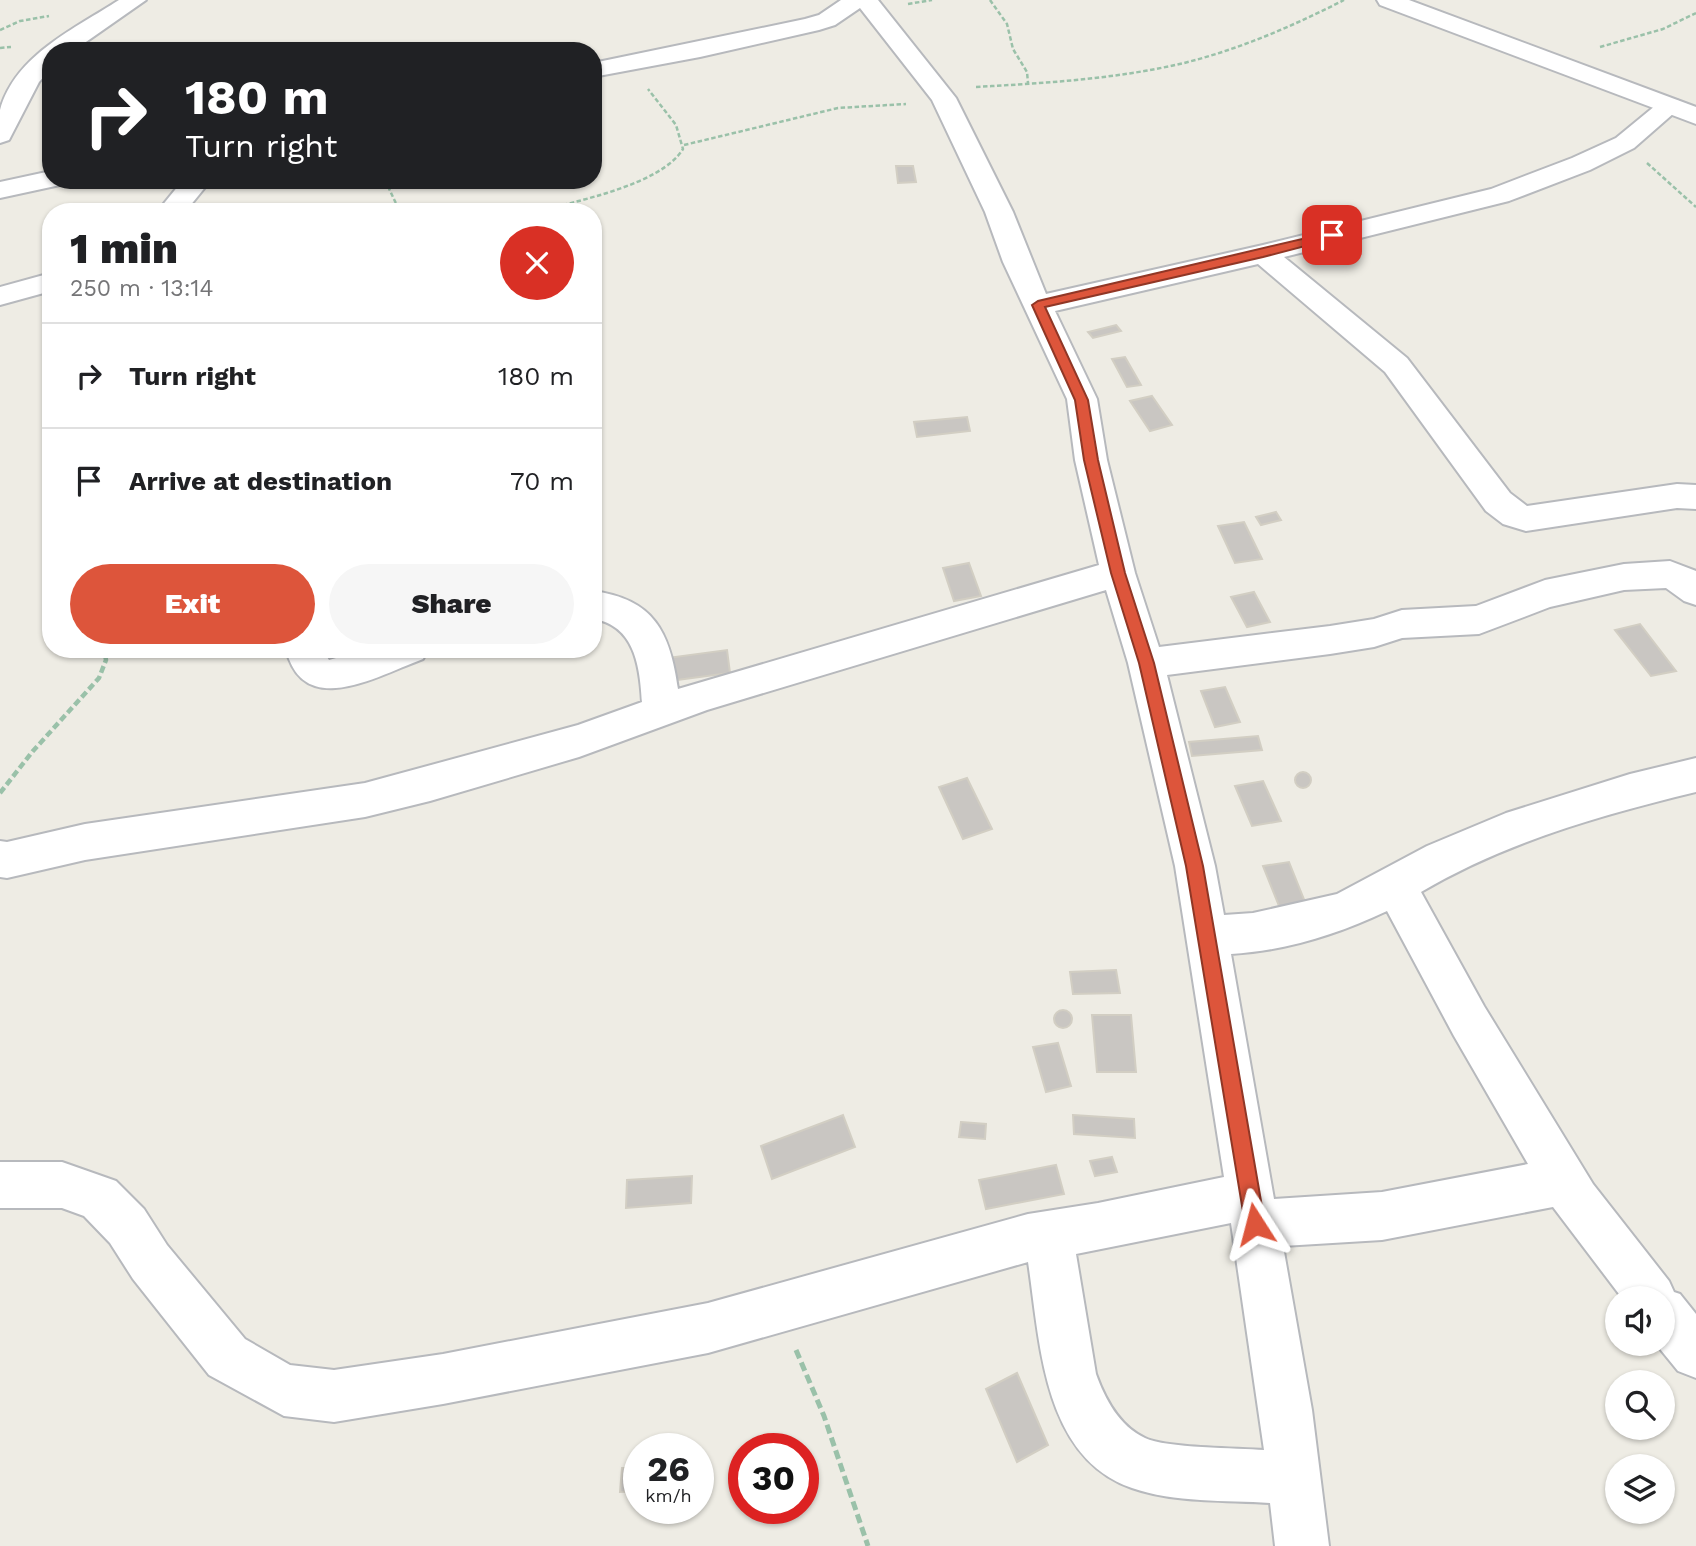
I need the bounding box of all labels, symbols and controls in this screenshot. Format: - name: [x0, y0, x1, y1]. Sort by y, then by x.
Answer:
- text: 180 m: [185, 68, 329, 126]
- icon: right: [70, 70, 161, 161]
- text: Turn right: [185, 127, 337, 165]
- pin: [1302, 205, 1362, 265]
- icon: arrive: [1313, 216, 1351, 254]
- text: 1 min: [70, 224, 178, 273]
- button: close: [500, 226, 574, 300]
- text: 250 m · 13:14: [70, 275, 214, 302]
- icon: right: [70, 357, 108, 395]
- text: Turn right: [129, 361, 256, 391]
- text: 180 m: [498, 361, 574, 391]
- icon: arrive: [70, 462, 108, 500]
- text: Arrive at destination: [129, 466, 392, 496]
- text: 70 m: [510, 466, 574, 496]
- button: Exit: [70, 564, 315, 644]
- button: Share: [329, 564, 574, 644]
- position arrow: [1218, 1187, 1292, 1261]
- map controls: [1605, 1286, 1675, 1524]
- button: sound: [1605, 1286, 1675, 1356]
- button: search: [1605, 1370, 1675, 1440]
- speed limit sign: 30: [728, 1433, 819, 1524]
- text: 26: [647, 1448, 690, 1490]
- button: layers: [1605, 1454, 1675, 1524]
- text: km/h: [645, 1485, 692, 1506]

